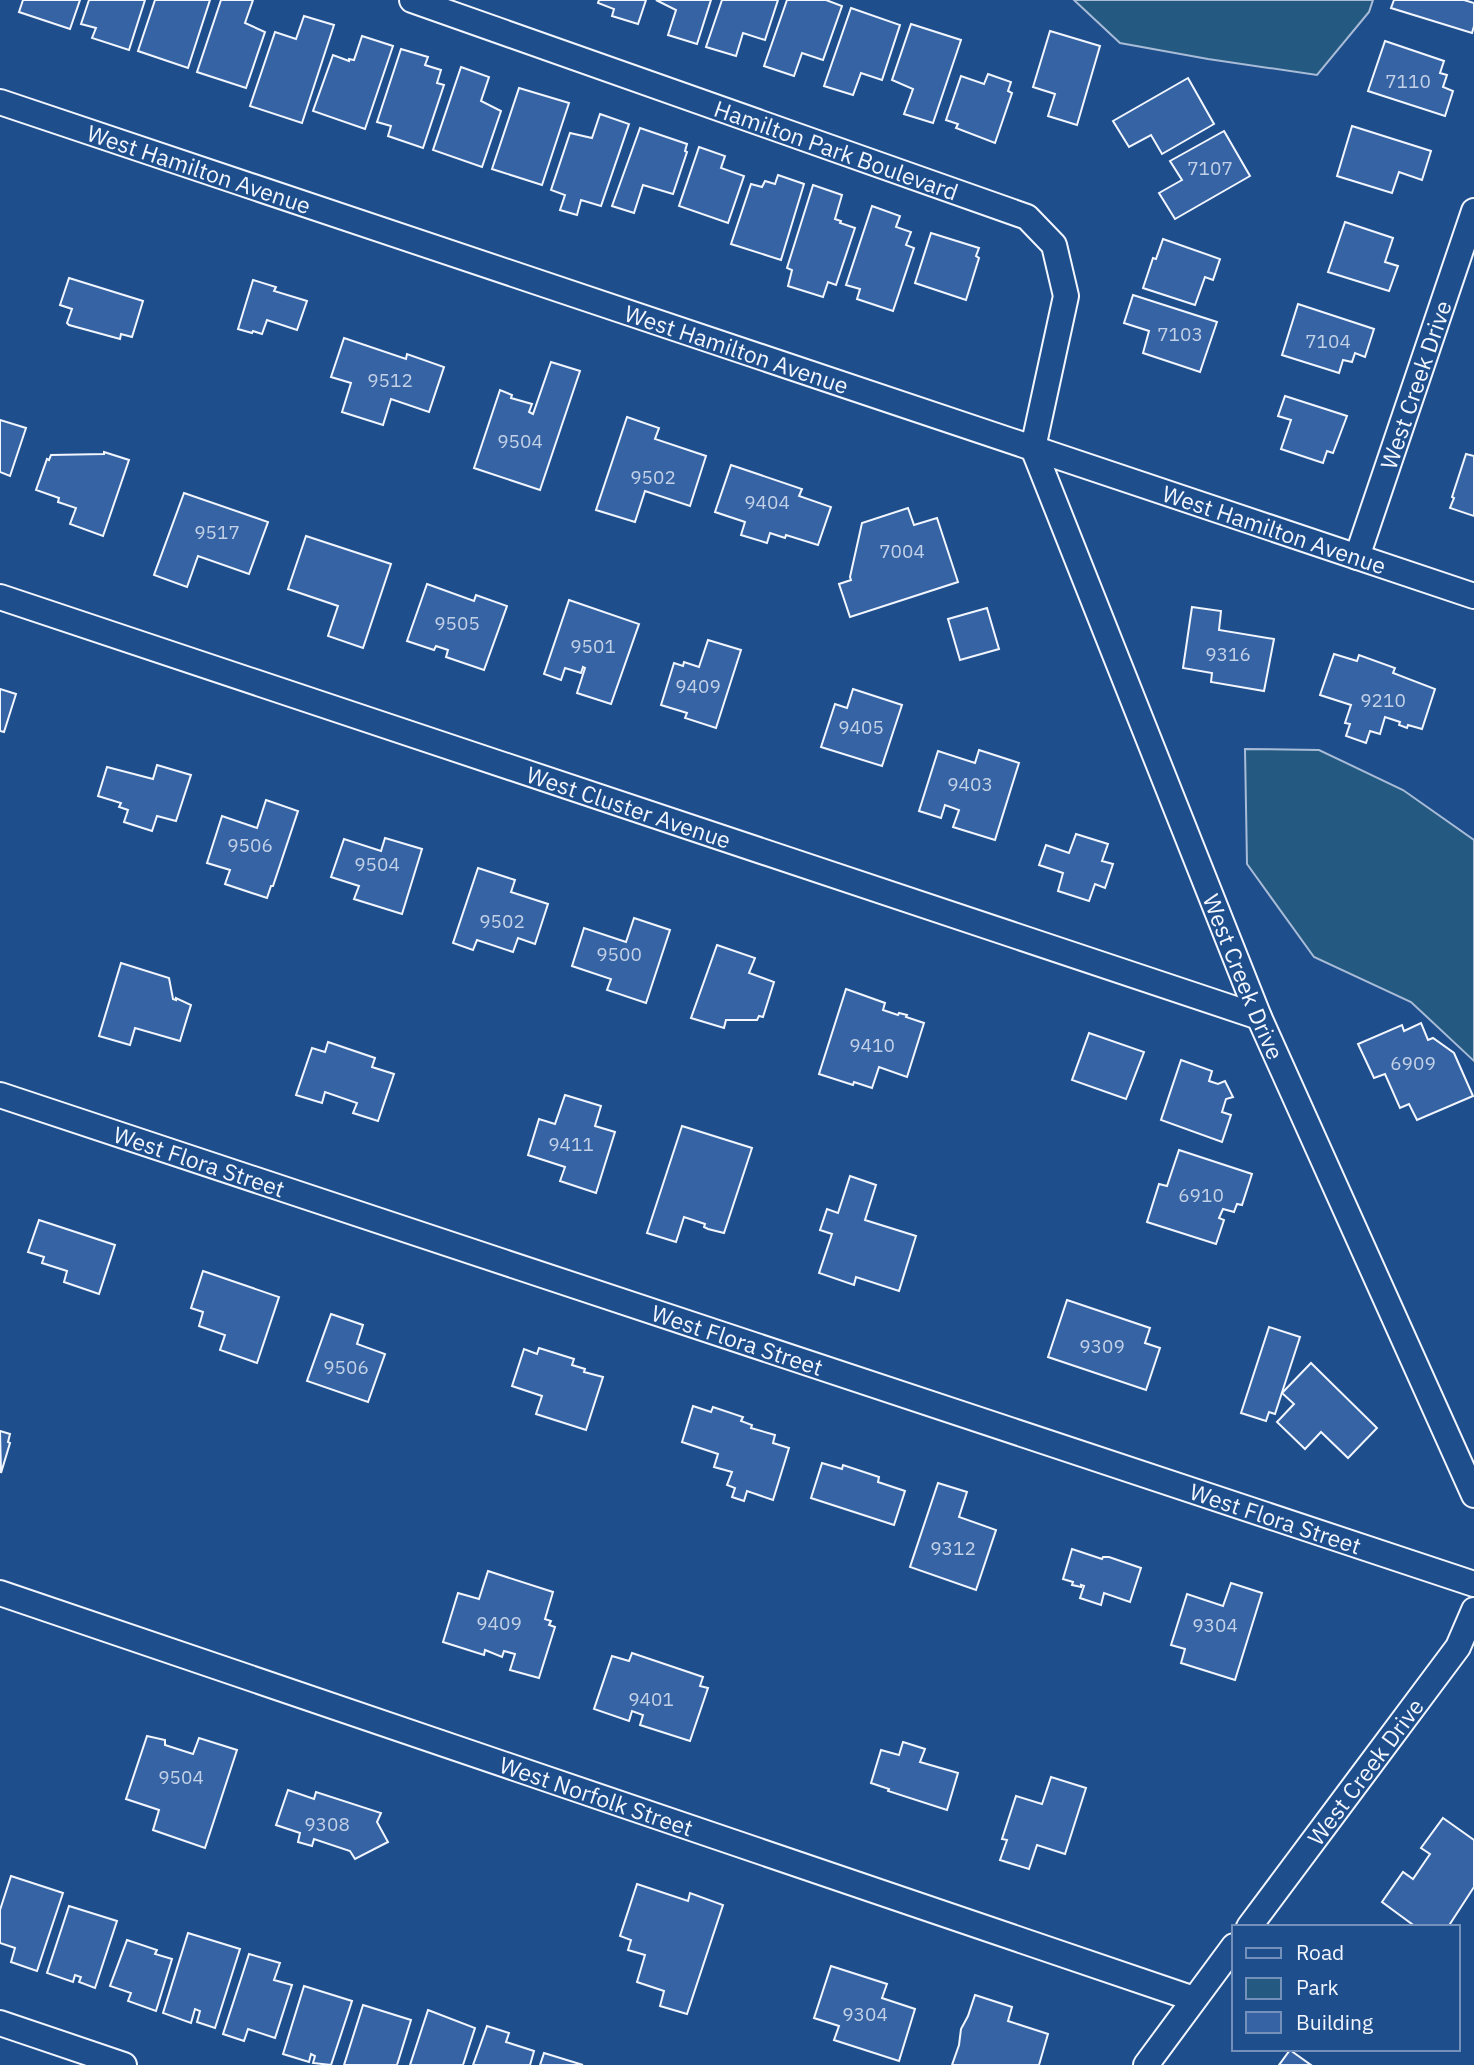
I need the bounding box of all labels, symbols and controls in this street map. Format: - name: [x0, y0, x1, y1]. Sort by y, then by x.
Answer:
- house number: 7110: [1385, 69, 1431, 93]
- street label: Hamilton Park Boulevard: [710, 93, 962, 207]
- street label: West Hamilton Avenue: [83, 117, 315, 220]
- house number: 7107: [1187, 156, 1233, 180]
- street label: West Creek Drive: [1373, 296, 1458, 473]
- street label: West Hamilton Avenue: [621, 297, 853, 400]
- house number: 7103: [1157, 322, 1203, 346]
- house number: 7104: [1305, 329, 1351, 353]
- house number: 9512: [367, 368, 413, 392]
- house number: 9504: [497, 429, 543, 453]
- house number: 9502: [630, 465, 676, 489]
- street label: West Hamilton Avenue: [1159, 478, 1390, 581]
- house number: 9404: [744, 490, 790, 514]
- house number: 9517: [194, 520, 240, 544]
- house number: 7004: [879, 539, 925, 563]
- house number: 9505: [434, 611, 480, 635]
- house number: 9501: [570, 634, 616, 658]
- house number: 9316: [1205, 642, 1251, 666]
- house number: 9409: [675, 674, 721, 698]
- house number: 9210: [1360, 688, 1406, 712]
- house number: 9405: [838, 715, 884, 739]
- street label: West Cluster Avenue: [523, 759, 735, 855]
- house number: 9403: [947, 772, 993, 796]
- house number: 9506: [227, 833, 273, 857]
- house number: 9504: [354, 852, 400, 876]
- street label: West Creek Drive: [1197, 889, 1291, 1064]
- house number: 9502: [479, 909, 525, 933]
- house number: 9500: [596, 942, 642, 966]
- house number: 9410: [849, 1033, 895, 1057]
- house number: 6909: [1390, 1051, 1436, 1075]
- street label: West Flora Street: [110, 1119, 289, 1203]
- house number: 9411: [548, 1132, 594, 1156]
- house number: 6910: [1178, 1183, 1224, 1207]
- street label: West Flora Street: [648, 1297, 827, 1382]
- house number: 9309: [1079, 1334, 1125, 1358]
- house number: 9506: [323, 1355, 369, 1379]
- street label: West Flora Street: [1186, 1476, 1365, 1561]
- house number: 9312: [930, 1536, 976, 1560]
- house number: 9409: [476, 1611, 522, 1635]
- house number: 9304: [1192, 1613, 1238, 1637]
- house number: 9401: [628, 1687, 674, 1711]
- street label: West Creek Drive: [1300, 1692, 1430, 1851]
- street label: West Norfolk Street: [496, 1749, 697, 1843]
- house number: 9504: [158, 1765, 204, 1789]
- house number: 9308: [304, 1812, 350, 1836]
- legend: [1232, 1925, 1460, 2051]
- text: Road: [1296, 1938, 1344, 1966]
- text: Park: [1296, 1973, 1339, 2001]
- house number: 9304: [842, 2002, 888, 2026]
- text: Building: [1296, 2008, 1373, 2036]

